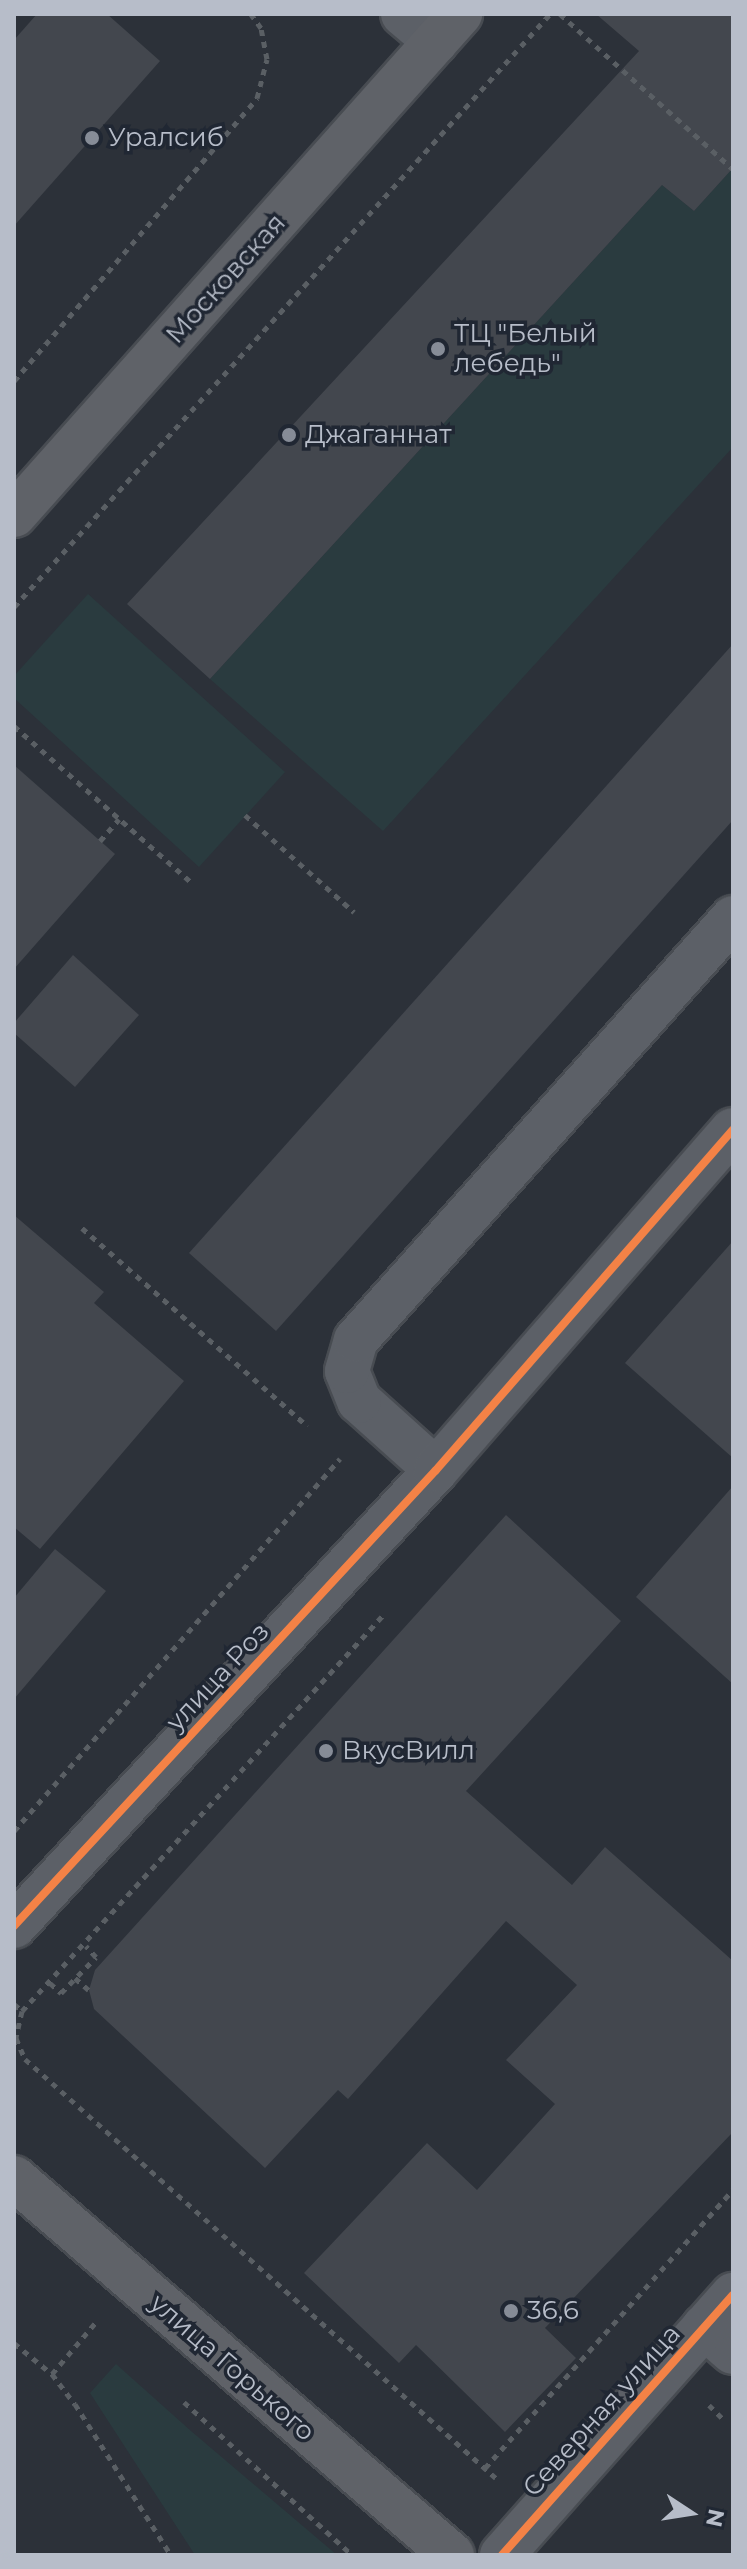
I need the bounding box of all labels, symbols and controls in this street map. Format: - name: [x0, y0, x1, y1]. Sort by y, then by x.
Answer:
- place label: Уралсиб: [108, 122, 224, 154]
- marker: Уралсиб: [83, 129, 101, 147]
- street label: Московская: [160, 208, 292, 350]
- place label: ТЦ "Белый лебедь": [454, 318, 597, 380]
- marker: ТЦ "Белый лебедь": [429, 340, 447, 358]
- place label: Джаганнат: [305, 419, 451, 451]
- marker: Джаганнат: [280, 426, 298, 444]
- street label: улица Роз: [160, 1616, 276, 1738]
- place label: ВкусВилл: [342, 1735, 475, 1767]
- marker: ВкусВилл: [317, 1742, 335, 1760]
- street label: улица Горького: [143, 2288, 321, 2448]
- place label: 36,6: [527, 2295, 579, 2327]
- marker: 36,6: [502, 2302, 520, 2320]
- street label: Северная улица: [517, 2319, 687, 2503]
- north arrow: [651, 2473, 731, 2553]
- text: N: [700, 2507, 730, 2530]

